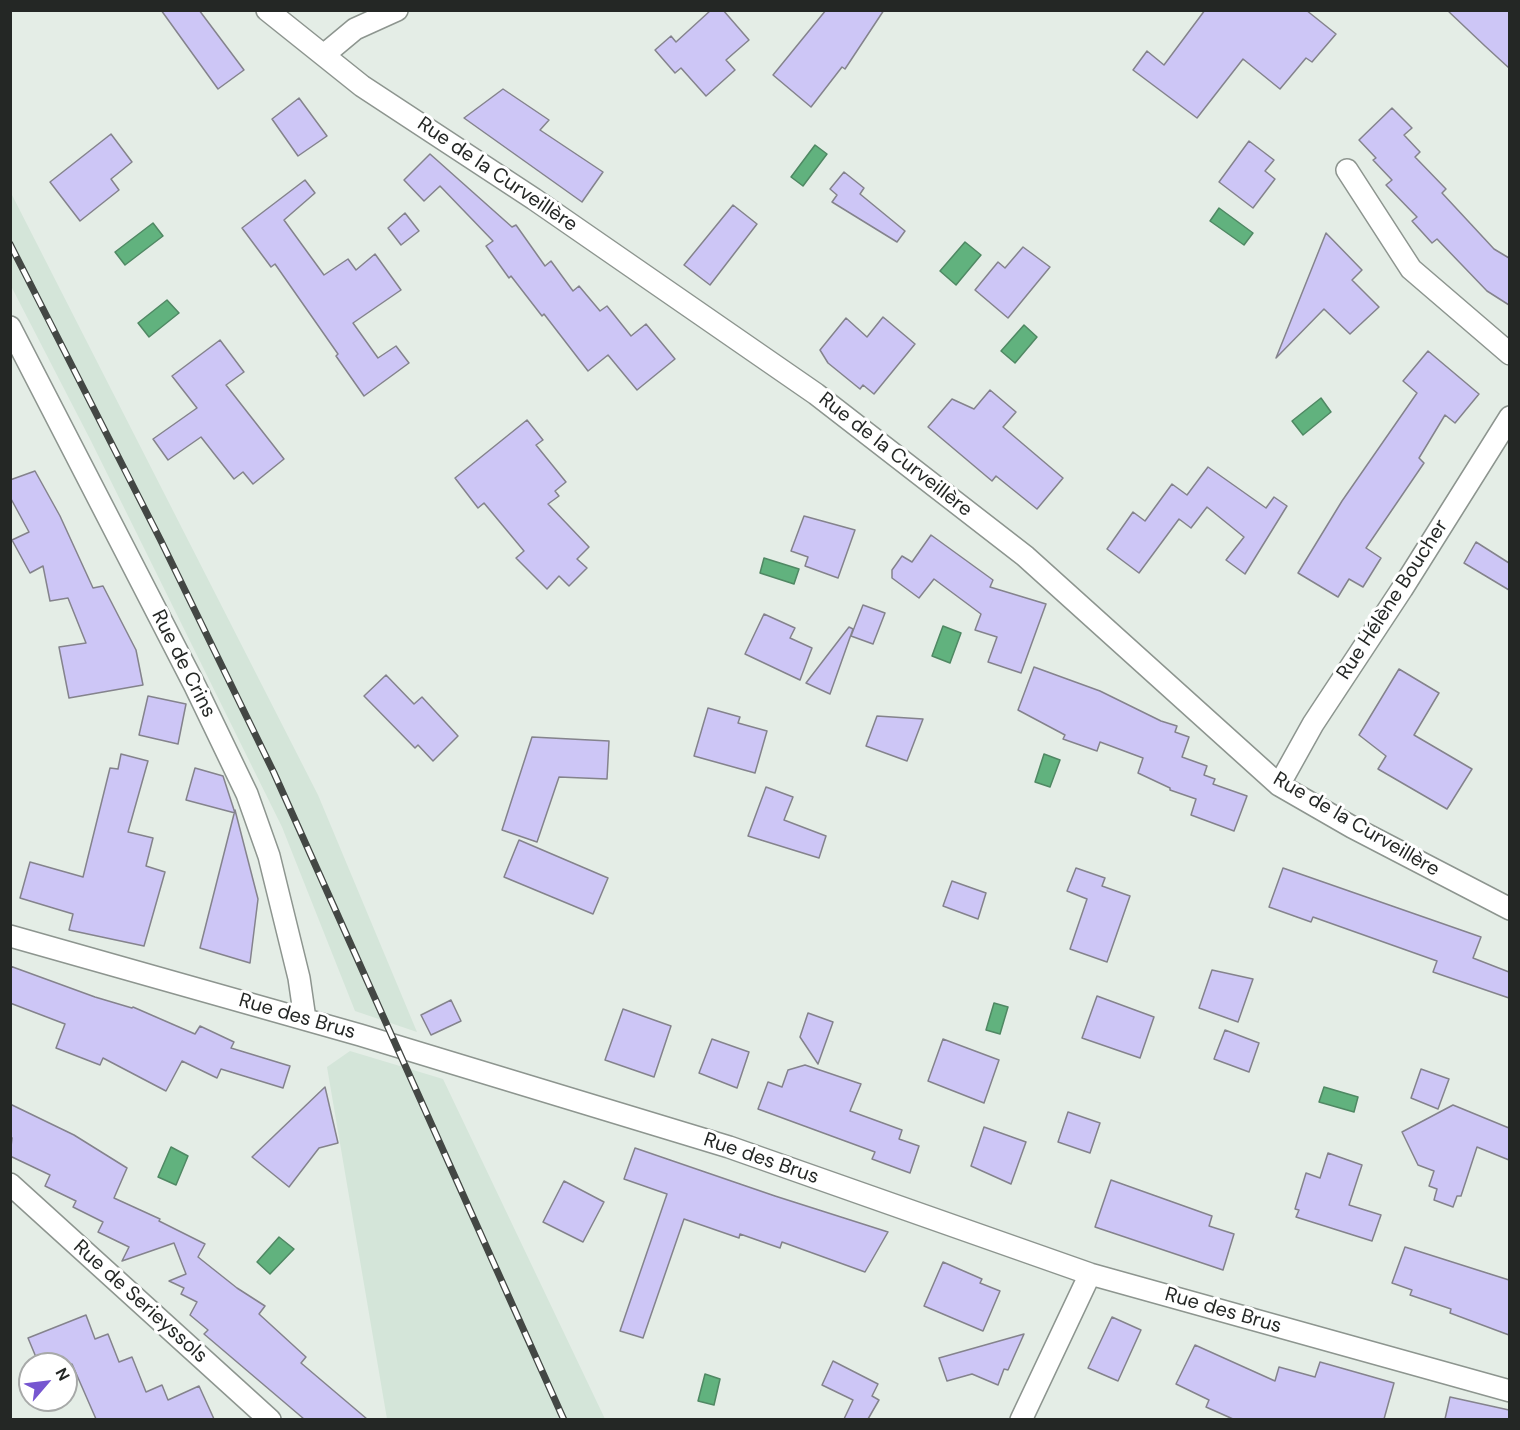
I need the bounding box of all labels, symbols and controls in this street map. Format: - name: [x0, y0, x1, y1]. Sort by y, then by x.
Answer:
- street label: Rue de la Curveillère: [412, 112, 582, 238]
- street label: Rue de la Curveillère: [814, 388, 976, 522]
- street label: Rue Hélène Boucher: [1332, 515, 1454, 685]
- street label: Rue de Crins: [146, 606, 220, 722]
- street label: Rue de la Curveillère: [1269, 768, 1443, 882]
- street label: Rue des Brus: [236, 989, 358, 1045]
- street label: Rue des Brus: [700, 1128, 822, 1190]
- street label: Rue de Serieyssols: [68, 1235, 212, 1369]
- street label: Rue des Brus: [1162, 1283, 1284, 1339]
- north arrow: [18, 1352, 78, 1412]
- text: N: [51, 1364, 75, 1384]

